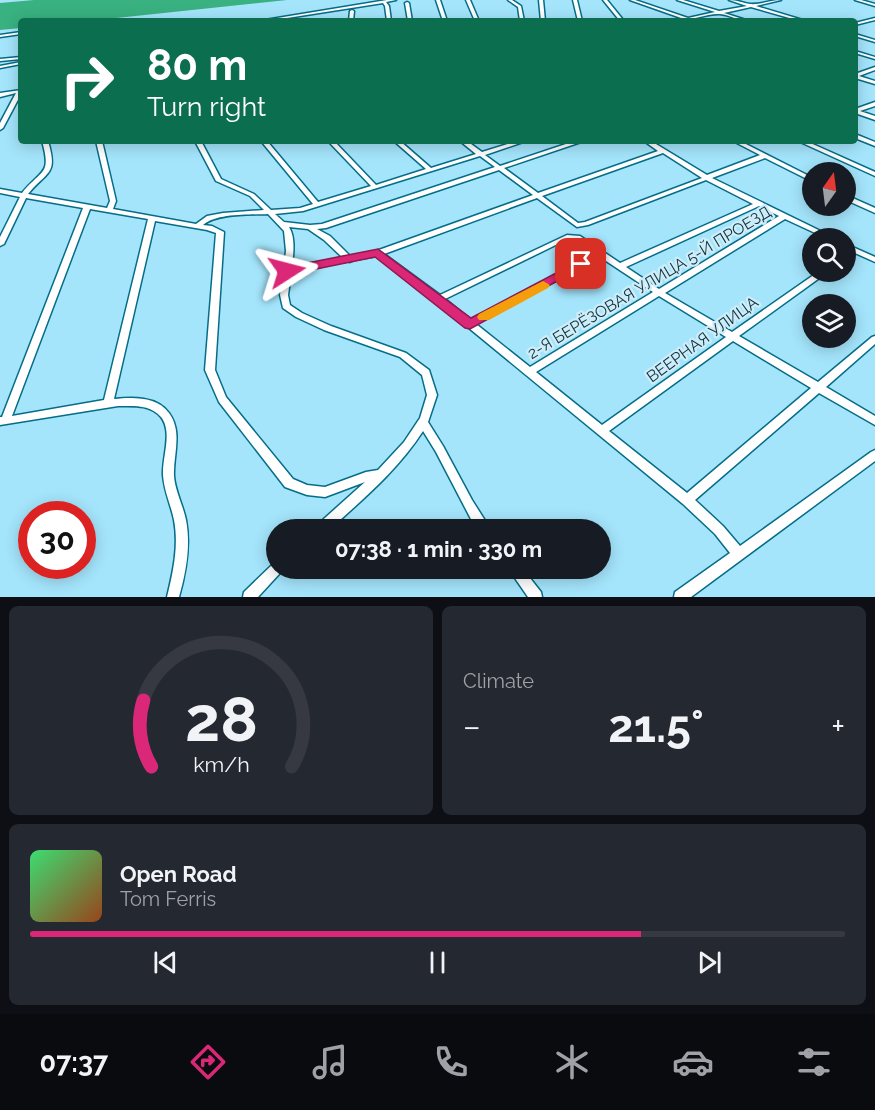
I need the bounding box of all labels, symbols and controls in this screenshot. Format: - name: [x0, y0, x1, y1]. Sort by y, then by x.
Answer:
- text: 80 m: [147, 41, 247, 90]
- icon: right: [48, 42, 126, 120]
- text: Turn right: [147, 91, 266, 122]
- north arrow: [802, 162, 856, 216]
- map controls: [802, 162, 856, 348]
- street label: 2-Я БЕРЁЗОВАЯ УЛИЦА 5-Й ПРОЕЗД: [524, 201, 774, 363]
- button: search: [802, 228, 856, 282]
- pin: [555, 238, 606, 289]
- position arrow: [255, 239, 319, 303]
- icon: arrive: [564, 247, 597, 280]
- street label: ВЕЕРНАЯ УЛИЦА: [643, 292, 762, 386]
- button: layers: [802, 294, 856, 348]
- speed limit sign: 30: [18, 501, 96, 579]
- text: 07:38 · 1 min · 330 m: [335, 536, 542, 562]
- text: Climate: [463, 669, 534, 693]
- text: 28: [185, 682, 257, 756]
- text: 21.5°: [608, 700, 704, 753]
- text: −: [463, 707, 481, 746]
- text: +: [831, 707, 845, 746]
- text: km/h: [193, 753, 249, 778]
- text: Open Road: [120, 861, 237, 887]
- text: Tom Ferris: [120, 887, 216, 911]
- icon: previous: [149, 946, 182, 979]
- icon: pause: [421, 946, 454, 979]
- icon: next: [693, 946, 726, 979]
- icon: directions: [187, 1041, 229, 1083]
- icon: music: [309, 1041, 351, 1083]
- icon: phone: [430, 1041, 472, 1083]
- icon: climate: [551, 1041, 593, 1083]
- icon: car: [672, 1041, 714, 1083]
- icon: filters: [793, 1041, 835, 1083]
- text: 07:37: [40, 1047, 108, 1078]

